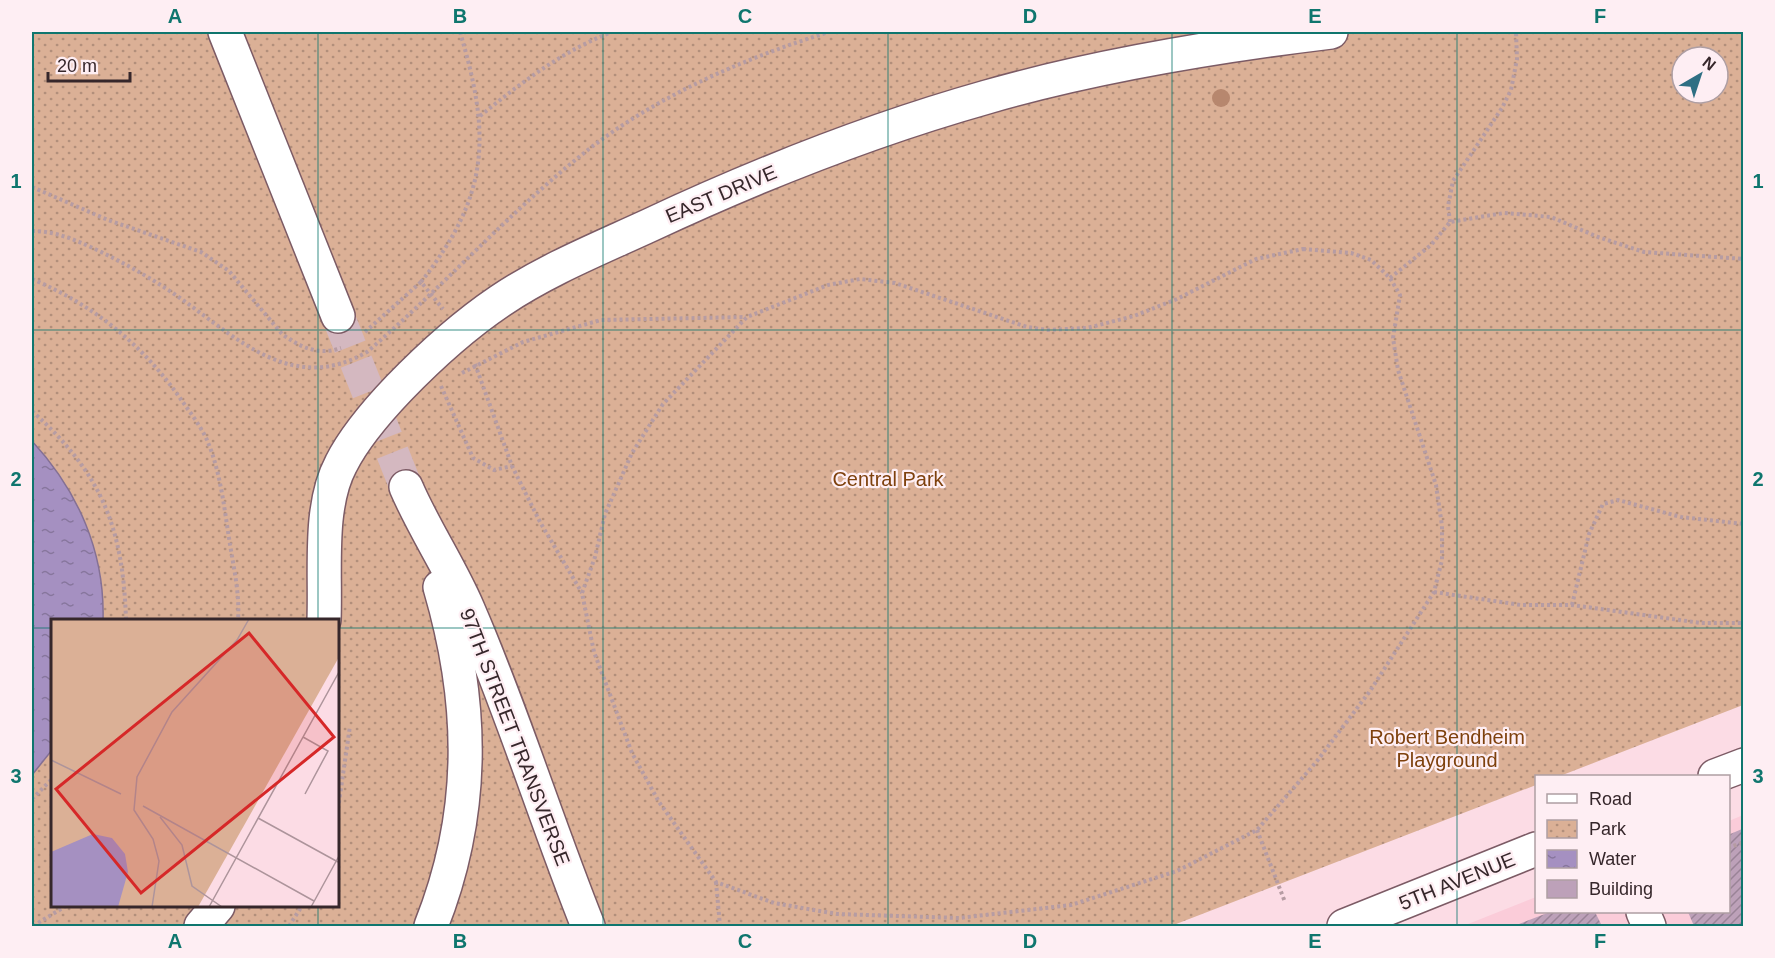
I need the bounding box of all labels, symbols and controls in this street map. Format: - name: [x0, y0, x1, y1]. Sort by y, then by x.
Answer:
- text: A: [168, 5, 182, 27]
- text: B: [453, 5, 467, 27]
- text: C: [738, 5, 752, 27]
- text: D: [1023, 5, 1037, 27]
- text: E: [1308, 5, 1322, 27]
- text: F: [1594, 5, 1606, 27]
- scale bar: [48, 45, 130, 83]
- north arrow: [1670, 45, 1730, 105]
- text: N: [1699, 53, 1719, 74]
- text: 20 m: [57, 56, 97, 76]
- street label: EAST DRIVE: [662, 161, 780, 227]
- text: 1: [10, 170, 22, 192]
- text: 1: [1752, 170, 1764, 192]
- text: 2: [10, 468, 22, 490]
- park label: Central Park: [832, 468, 945, 490]
- text: 2: [1752, 468, 1764, 490]
- street label: 97TH STREET TRANSVERSE: [456, 605, 574, 869]
- inset map: [51, 619, 339, 907]
- park label: Robert Bendheim Playground: [1369, 726, 1525, 771]
- text: 3: [10, 765, 22, 787]
- text: 3: [1752, 765, 1764, 787]
- legend: [1535, 775, 1730, 913]
- text: Road: [1589, 789, 1632, 809]
- text: Park: [1589, 819, 1627, 839]
- street label: 5TH AVENUE: [1396, 848, 1518, 914]
- text: Water: [1589, 849, 1636, 869]
- text: Building: [1589, 879, 1653, 899]
- text: A: [168, 930, 182, 952]
- text: B: [453, 930, 467, 952]
- text: C: [738, 930, 752, 952]
- text: D: [1023, 930, 1037, 952]
- text: E: [1308, 930, 1322, 952]
- text: F: [1594, 930, 1606, 952]

